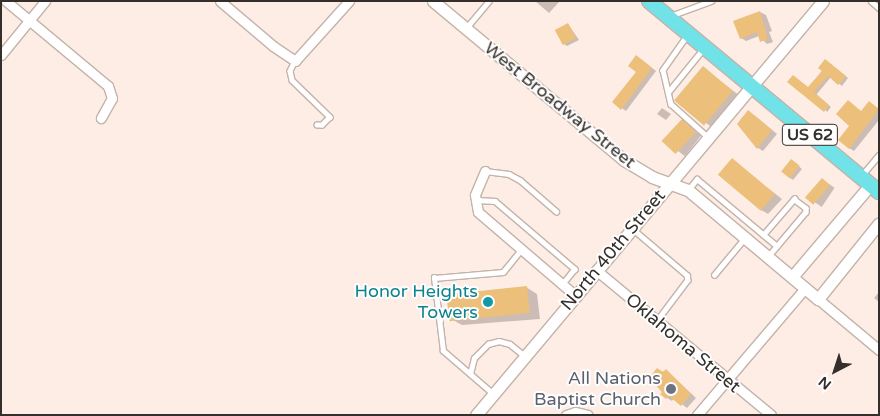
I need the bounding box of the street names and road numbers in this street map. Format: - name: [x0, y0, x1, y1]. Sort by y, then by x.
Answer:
- street label: West Broadway Street: [480, 37, 640, 173]
- road number: US 62: [781, 122, 839, 148]
- street label: North 40th Street: [556, 185, 670, 315]
- street label: Oklahoma Street: [621, 289, 745, 397]

